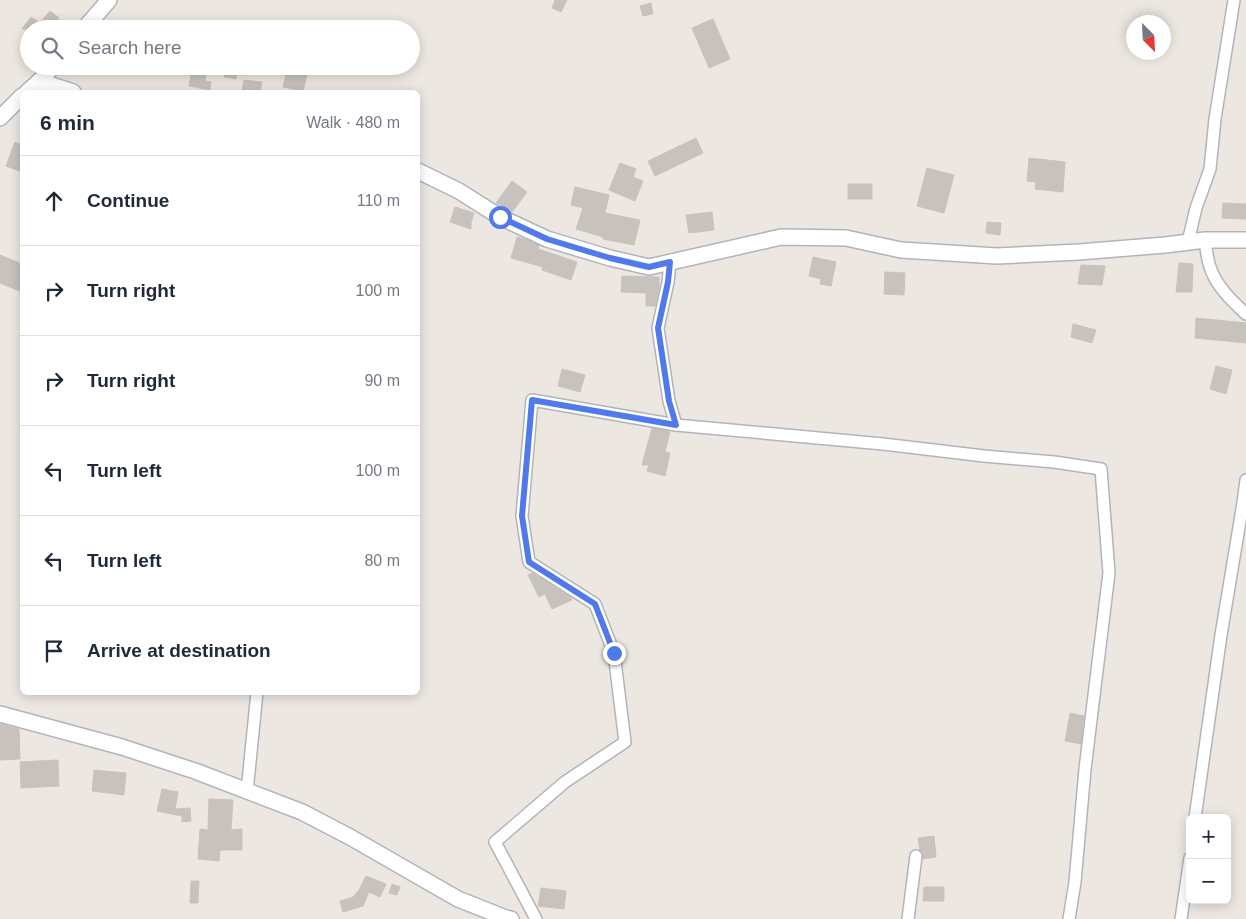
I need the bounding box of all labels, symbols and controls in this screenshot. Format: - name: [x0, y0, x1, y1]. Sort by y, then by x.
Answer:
- north arrow: [1126, 15, 1171, 60]
- search box: [20, 20, 420, 75]
- icon: search: [38, 34, 66, 62]
- text: Search here: [78, 37, 182, 58]
- text: 6 min: [40, 111, 95, 134]
- text: Walk · 480 m: [306, 114, 400, 131]
- icon: ahead: [40, 187, 68, 215]
- text: Continue: [87, 190, 169, 211]
- text: 110 m: [357, 192, 400, 209]
- route start: [489, 206, 512, 229]
- icon: right: [40, 277, 68, 305]
- text: Turn right: [87, 280, 175, 301]
- text: 100 m: [356, 282, 400, 299]
- icon: right: [40, 367, 68, 395]
- text: Turn right: [87, 370, 175, 391]
- text: 90 m: [364, 372, 400, 389]
- icon: left: [40, 457, 68, 485]
- text: Turn left: [87, 460, 162, 481]
- text: 100 m: [356, 462, 400, 479]
- icon: left: [40, 547, 68, 575]
- text: Turn left: [87, 550, 162, 571]
- text: 80 m: [364, 552, 400, 569]
- icon: arrive: [40, 637, 68, 665]
- text: Arrive at destination: [87, 640, 271, 661]
- route end: [603, 642, 626, 665]
- map controls: [1186, 814, 1231, 904]
- button: +: [1186, 814, 1231, 859]
- button: −: [1186, 859, 1231, 904]

